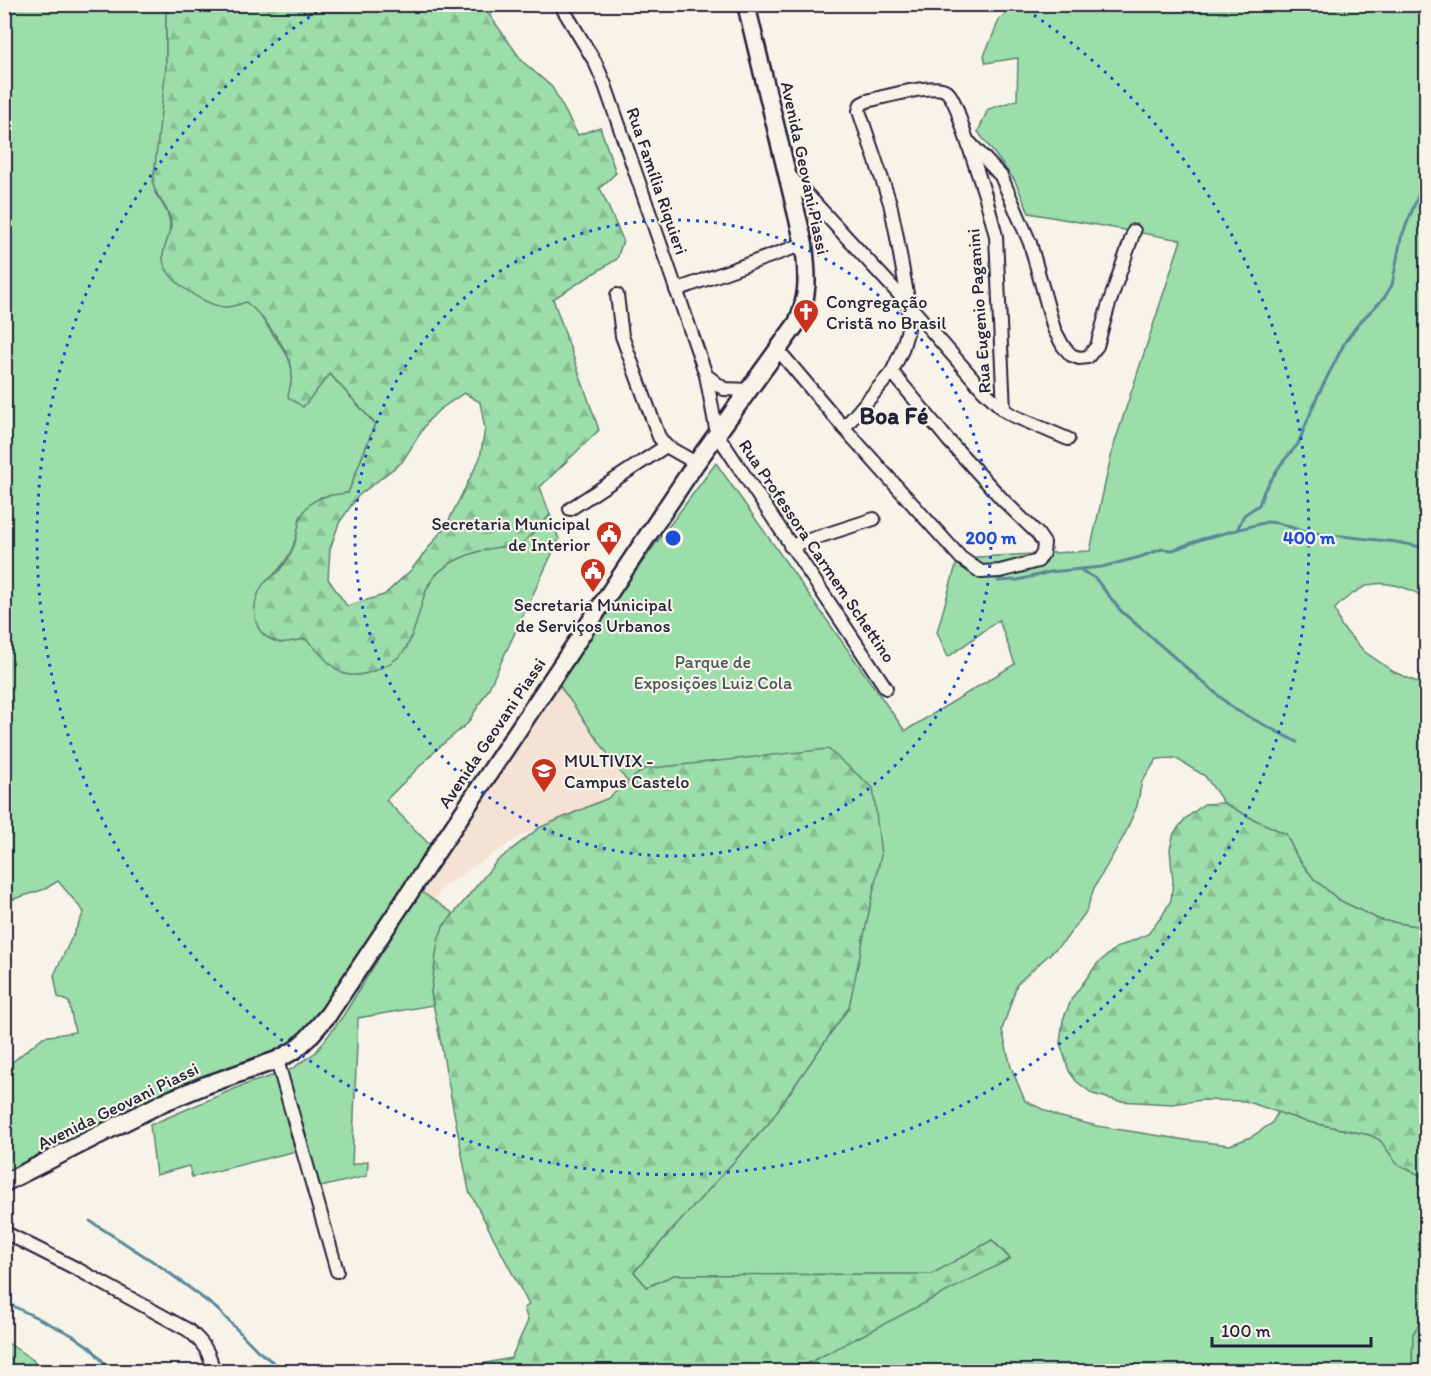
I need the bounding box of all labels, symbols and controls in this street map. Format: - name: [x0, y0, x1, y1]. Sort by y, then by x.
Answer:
- street label: Avenida Geovani Piassi: [776, 79, 834, 257]
- street label: Rua Família Riquieri: [621, 104, 693, 258]
- street label: Rua Eugenio Paganini: [962, 228, 996, 394]
- place label: Congregação Cristã no Brasil: [826, 291, 946, 334]
- church icon: Congregação Cristã no Brasil: [791, 297, 821, 335]
- district label: Boa Fé: [860, 401, 928, 430]
- street label: Rua Professora Carmem Schettino: [734, 435, 900, 667]
- place label: Secretaria Municipal de Interior: [431, 513, 590, 556]
- public building icon: Secretaria Municipal de Interior: [594, 519, 624, 557]
- text: 200 m: [966, 527, 1017, 549]
- text: 400 m: [1283, 527, 1336, 549]
- centre of rings: [663, 528, 683, 548]
- public building icon: Secretaria Municipal de Serviços Urbanos: [578, 556, 608, 594]
- place label: Secretaria Municipal de Serviços Urbanos: [514, 594, 672, 637]
- park label: Parque de Exposições Luiz Cola: [634, 651, 793, 694]
- street label: Avenida Geovani Piassi: [434, 654, 550, 812]
- place label: MULTIVIX - Campus Castelo: [564, 750, 689, 793]
- school or university icon: MULTIVIX - Campus Castelo: [529, 756, 559, 794]
- street label: Avenida Geovani Piassi: [34, 1057, 202, 1155]
- scale bar: [1212, 1310, 1371, 1348]
- text: 100 m: [1221, 1320, 1271, 1342]

